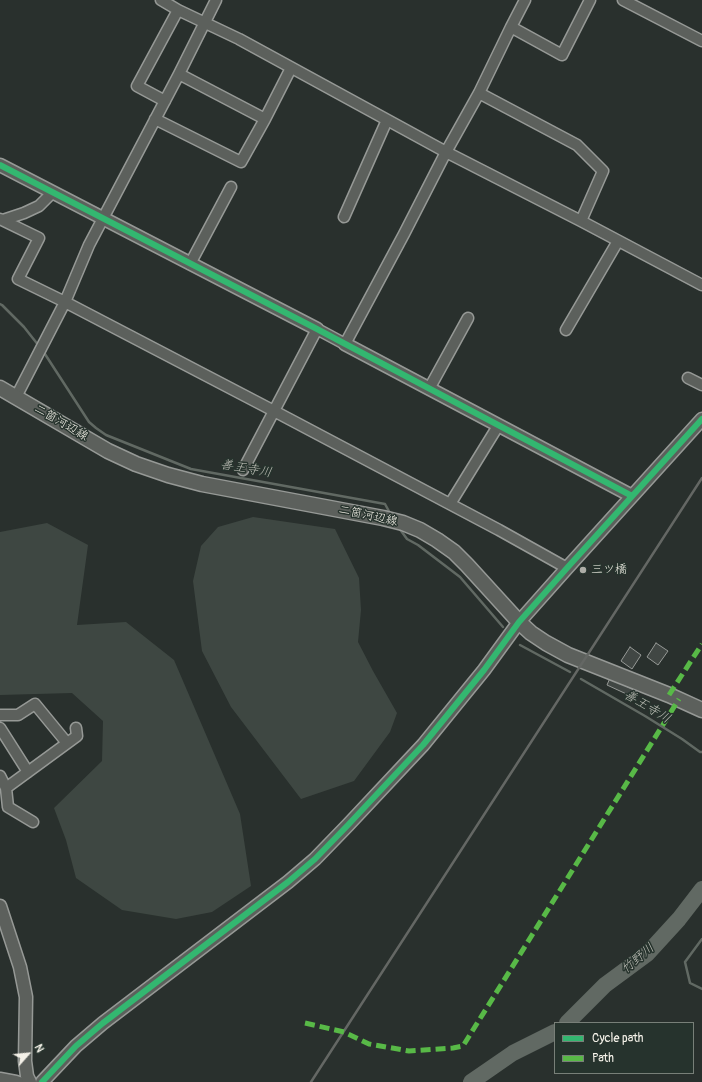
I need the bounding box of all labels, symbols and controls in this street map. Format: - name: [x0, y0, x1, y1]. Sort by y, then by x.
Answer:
- street label: 二箇河辺線: [31, 402, 91, 444]
- water label: 善王寺川: [219, 457, 273, 481]
- street label: 二箇河辺線: [337, 503, 399, 529]
- place label: 三ツ橋: [591, 563, 627, 577]
- marker: 三ツ橋: [578, 565, 588, 575]
- water label: 善王寺川: [621, 687, 673, 727]
- water label: 竹野川: [618, 940, 658, 978]
- legend: [554, 1022, 694, 1074]
- text: Cycle path: [592, 1031, 643, 1046]
- north arrow: [8, 1034, 48, 1074]
- text: N: [32, 1042, 47, 1055]
- text: Path: [592, 1051, 614, 1066]

